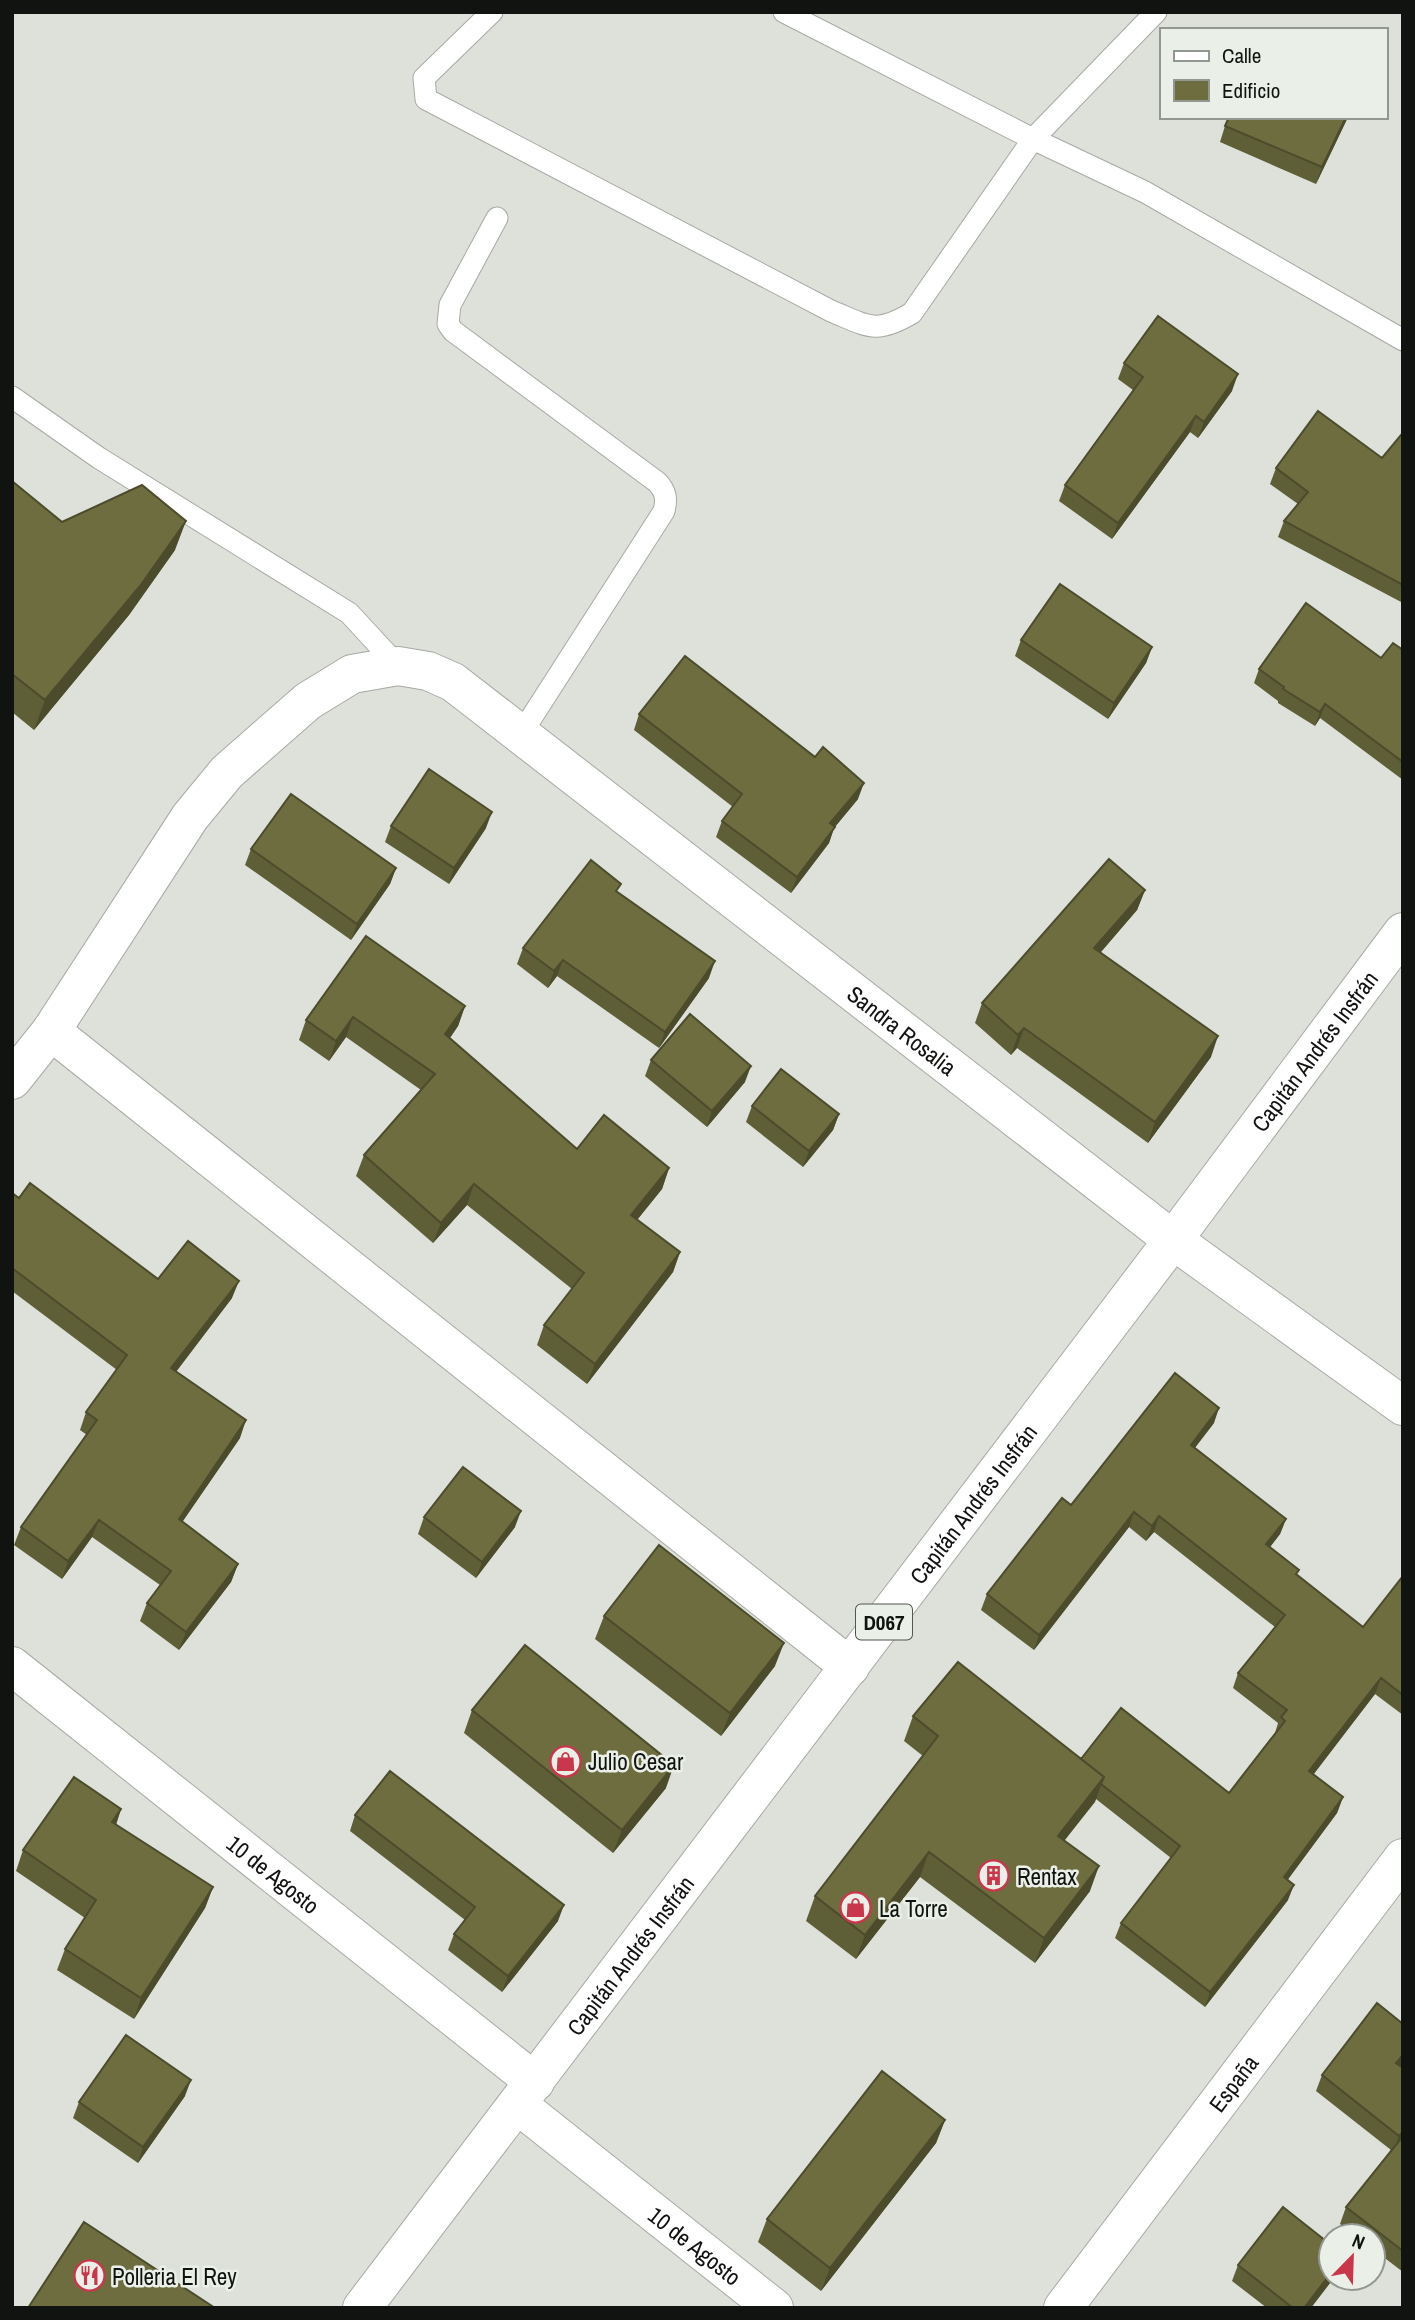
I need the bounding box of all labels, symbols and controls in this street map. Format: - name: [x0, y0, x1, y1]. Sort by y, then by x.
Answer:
- legend: [1160, 28, 1387, 119]
- text: Calle: [1222, 41, 1261, 70]
- text: Edificio: [1222, 76, 1280, 105]
- street label: Capitán Andrés Insfrán: [1244, 964, 1384, 1138]
- street label: Sandra Rosalia: [841, 978, 963, 1082]
- street label: Capitán Andrés Insfrán: [902, 1417, 1044, 1590]
- road number: D067: [856, 1604, 912, 1640]
- shop icon: Julio Cesar: [548, 1744, 582, 1778]
- place label: Julio Cesar: [588, 1746, 684, 1777]
- street label: 10 de Agosto: [221, 1827, 326, 1920]
- building icon: Rentax: [977, 1859, 1011, 1893]
- place label: Rentax: [1017, 1861, 1077, 1892]
- street label: Capitán Andrés Insfrán: [559, 1869, 701, 2041]
- shop icon: La Torre: [839, 1891, 873, 1925]
- place label: La Torre: [879, 1893, 948, 1924]
- street label: España: [1201, 2048, 1265, 2118]
- street label: 10 de Agosto: [642, 2199, 748, 2292]
- north arrow: [1317, 2222, 1387, 2292]
- text: N: [1348, 2227, 1369, 2256]
- restaurant icon: Polleria El Rey: [72, 2259, 106, 2293]
- place label: Polleria El Rey: [112, 2261, 237, 2292]

